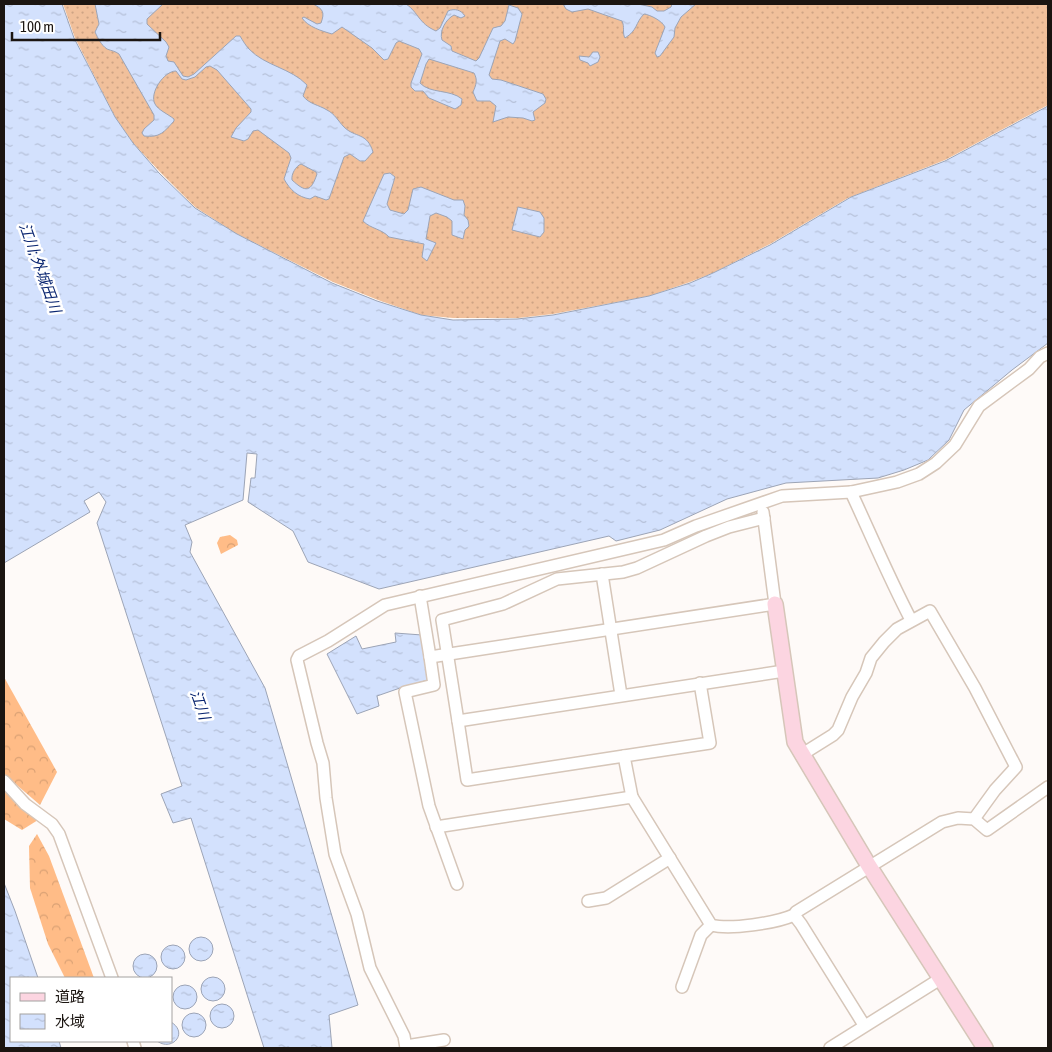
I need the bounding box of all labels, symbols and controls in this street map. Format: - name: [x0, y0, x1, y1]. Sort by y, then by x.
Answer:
- scale bar: [12, 10, 160, 42]
- text: 100 m: [20, 18, 54, 35]
- water label: 江川; 外城田川: [16, 220, 65, 317]
- water label: 江川: [187, 688, 214, 724]
- legend: [10, 977, 172, 1042]
- text: 道路: [55, 988, 85, 1005]
- text: 水域: [55, 1013, 85, 1030]

